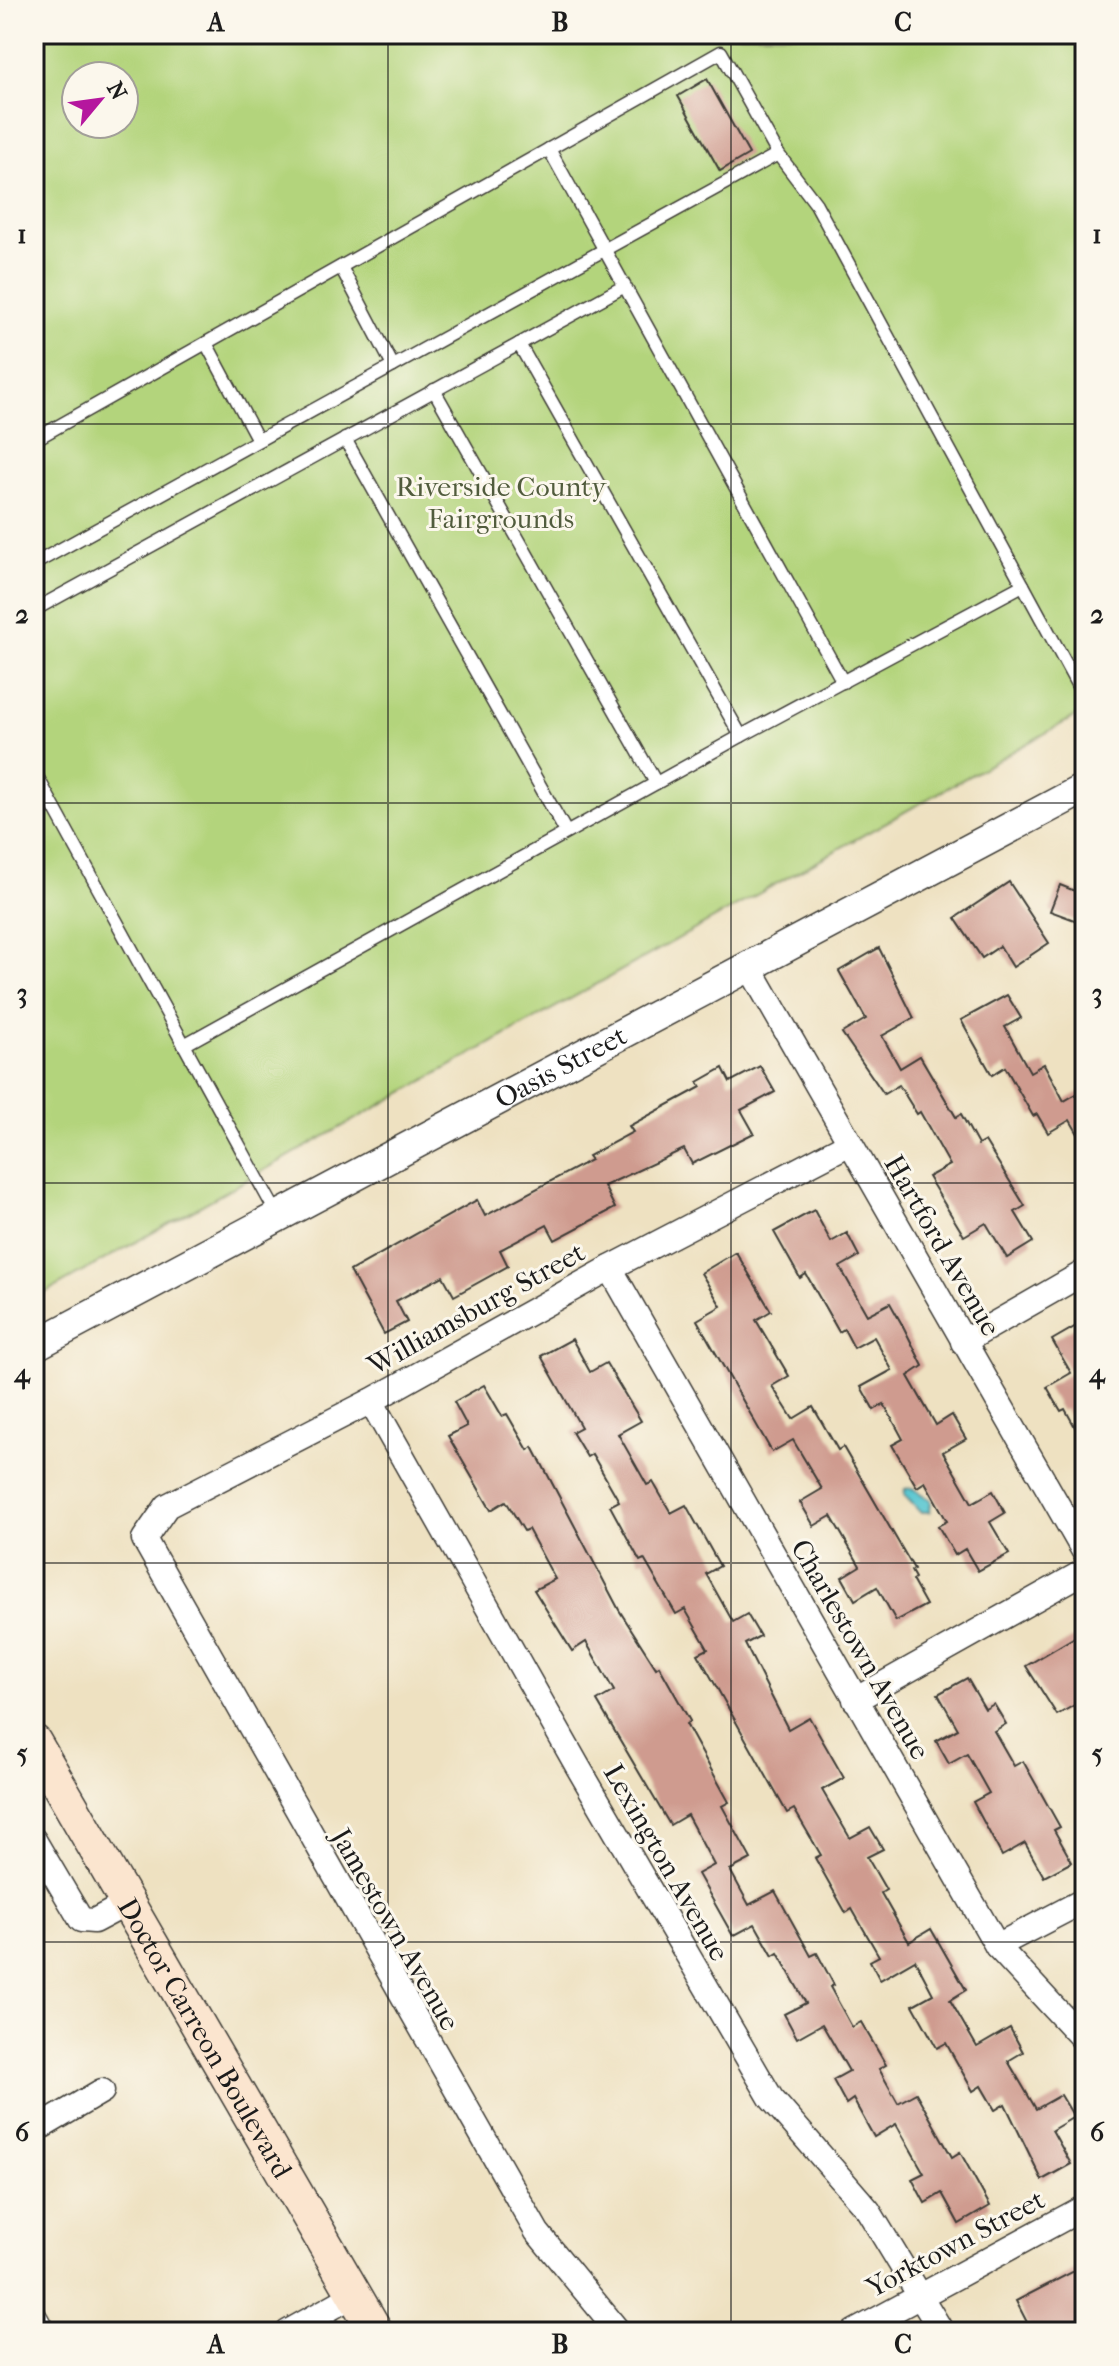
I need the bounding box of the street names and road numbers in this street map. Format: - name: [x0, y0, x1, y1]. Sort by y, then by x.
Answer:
- street label: Oasis Street: [489, 1019, 632, 1115]
- street label: Hartford Avenue: [878, 1149, 1008, 1342]
- street label: Williamsburg Street: [361, 1235, 590, 1382]
- street label: Charlestown Avenue: [784, 1534, 937, 1765]
- street label: Lexington Avenue: [597, 1758, 736, 1967]
- street label: Jamestown Avenue: [323, 1821, 467, 2036]
- street label: Doctor Carreon Boulevard: [111, 1892, 300, 2185]
- street label: Yorktown Street: [860, 2183, 1050, 2305]

